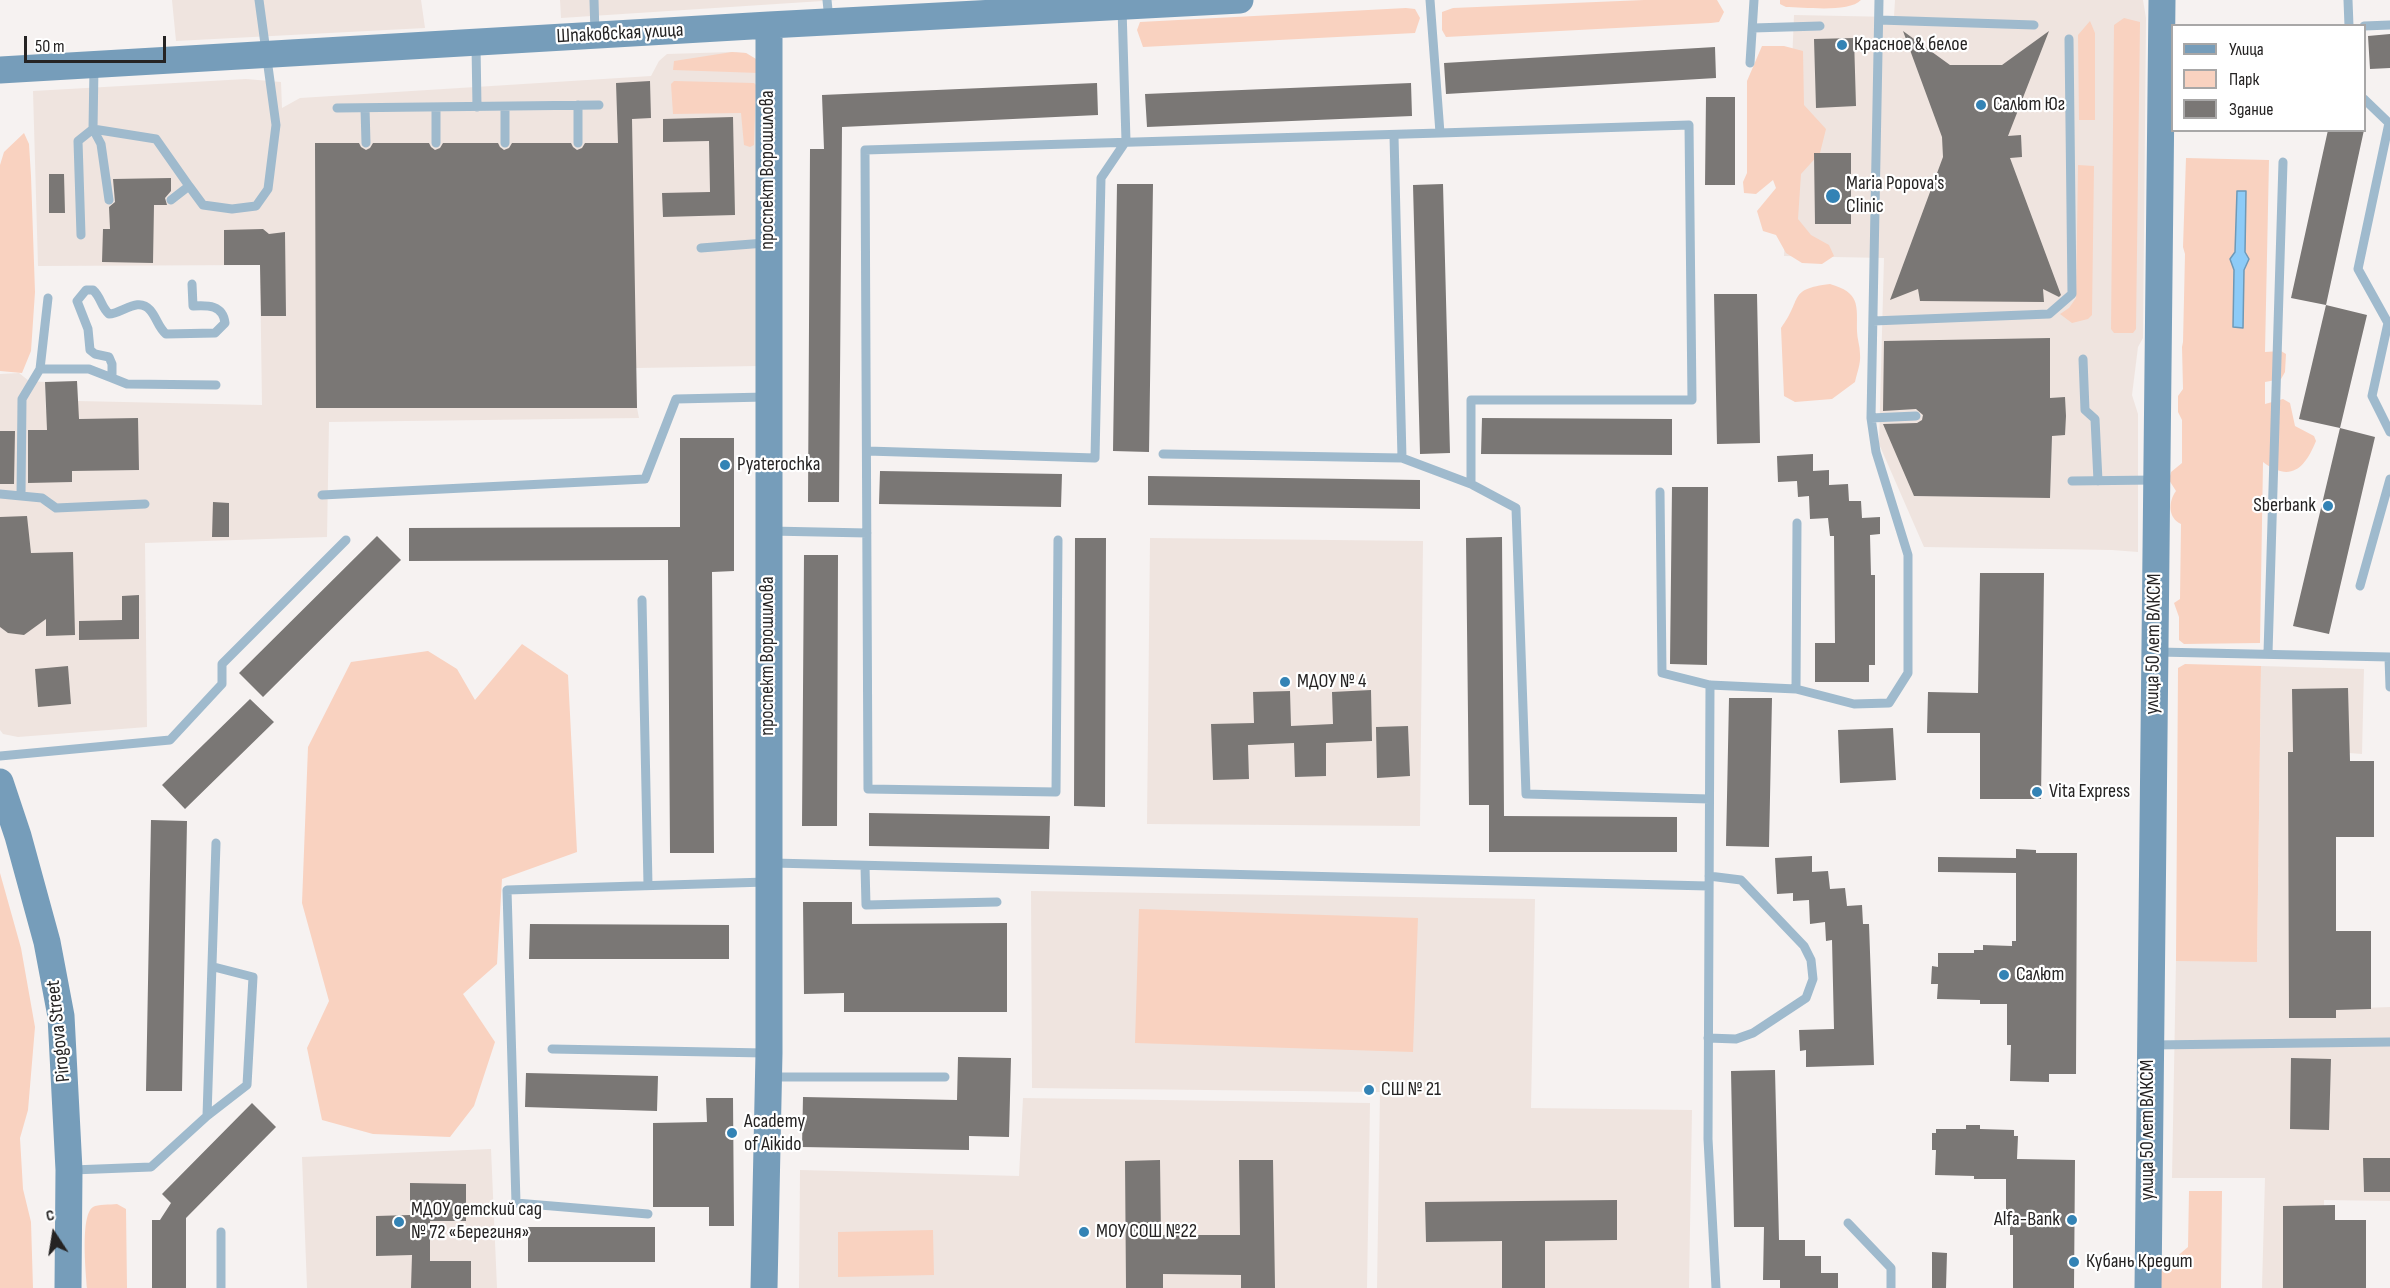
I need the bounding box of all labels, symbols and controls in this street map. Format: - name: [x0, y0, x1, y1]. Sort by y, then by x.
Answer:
- street label: Шпаковская улица: [556, 19, 684, 49]
- scale bar: [27, 24, 170, 62]
- legend: [2171, 24, 2366, 132]
- place label: Красное & белое: [1854, 33, 1968, 57]
- text: 50 m: [35, 36, 65, 57]
- marker: Красное & белое: [1835, 38, 1849, 52]
- text: Улица: [2229, 39, 2264, 60]
- text: Парк: [2229, 69, 2259, 90]
- street label: проспект Ворошилова: [756, 90, 780, 250]
- place label: Салют Юг: [1993, 93, 2065, 117]
- marker: Салют Юг: [1974, 98, 1988, 112]
- text: Здание: [2229, 99, 2274, 120]
- place label: Maria Popova's Clinic: [1846, 172, 1945, 219]
- marker: Maria Popova's Clinic: [1824, 187, 1842, 205]
- place label: Pyaterochka: [737, 453, 820, 477]
- marker: Pyaterochka: [718, 458, 732, 472]
- place label: Sberbank: [2253, 494, 2316, 518]
- marker: Sberbank: [2321, 499, 2335, 513]
- street label: улица 50 лет ВЛКСМ: [2141, 573, 2167, 715]
- street label: проспект Ворошилова: [756, 576, 780, 736]
- place label: МДОУ № 4: [1297, 670, 1366, 694]
- marker: МДОУ № 4: [1278, 675, 1292, 689]
- place label: Vita Express: [2049, 780, 2130, 804]
- marker: Vita Express: [2030, 785, 2044, 799]
- place label: Салют: [2016, 963, 2064, 987]
- marker: Салют: [1997, 968, 2011, 982]
- street label: Pirogova Street: [42, 979, 76, 1083]
- street label: улица 50 лет ВЛКСМ: [2136, 1060, 2160, 1200]
- place label: СШ № 21: [1381, 1078, 1441, 1102]
- marker: СШ № 21: [1362, 1083, 1376, 1097]
- place label: Academy of Aikido: [744, 1110, 805, 1157]
- marker: Academy of Aikido: [725, 1126, 739, 1140]
- place label: МДОУ детский сад № 72 «Берегиня»: [411, 1198, 542, 1245]
- north arrow: [24, 1204, 84, 1264]
- text: С: [44, 1206, 56, 1226]
- place label: Alfa-Bank: [1994, 1208, 2060, 1232]
- marker: Alfa-Bank: [2065, 1213, 2079, 1227]
- marker: МДОУ детский сад № 72 «Берегиня»: [392, 1215, 406, 1229]
- place label: МОУ СОШ №22: [1096, 1220, 1197, 1244]
- marker: МОУ СОШ №22: [1077, 1225, 1091, 1239]
- place label: Кубань Кредит: [2086, 1250, 2193, 1274]
- marker: Кубань Кредит: [2067, 1255, 2081, 1269]

